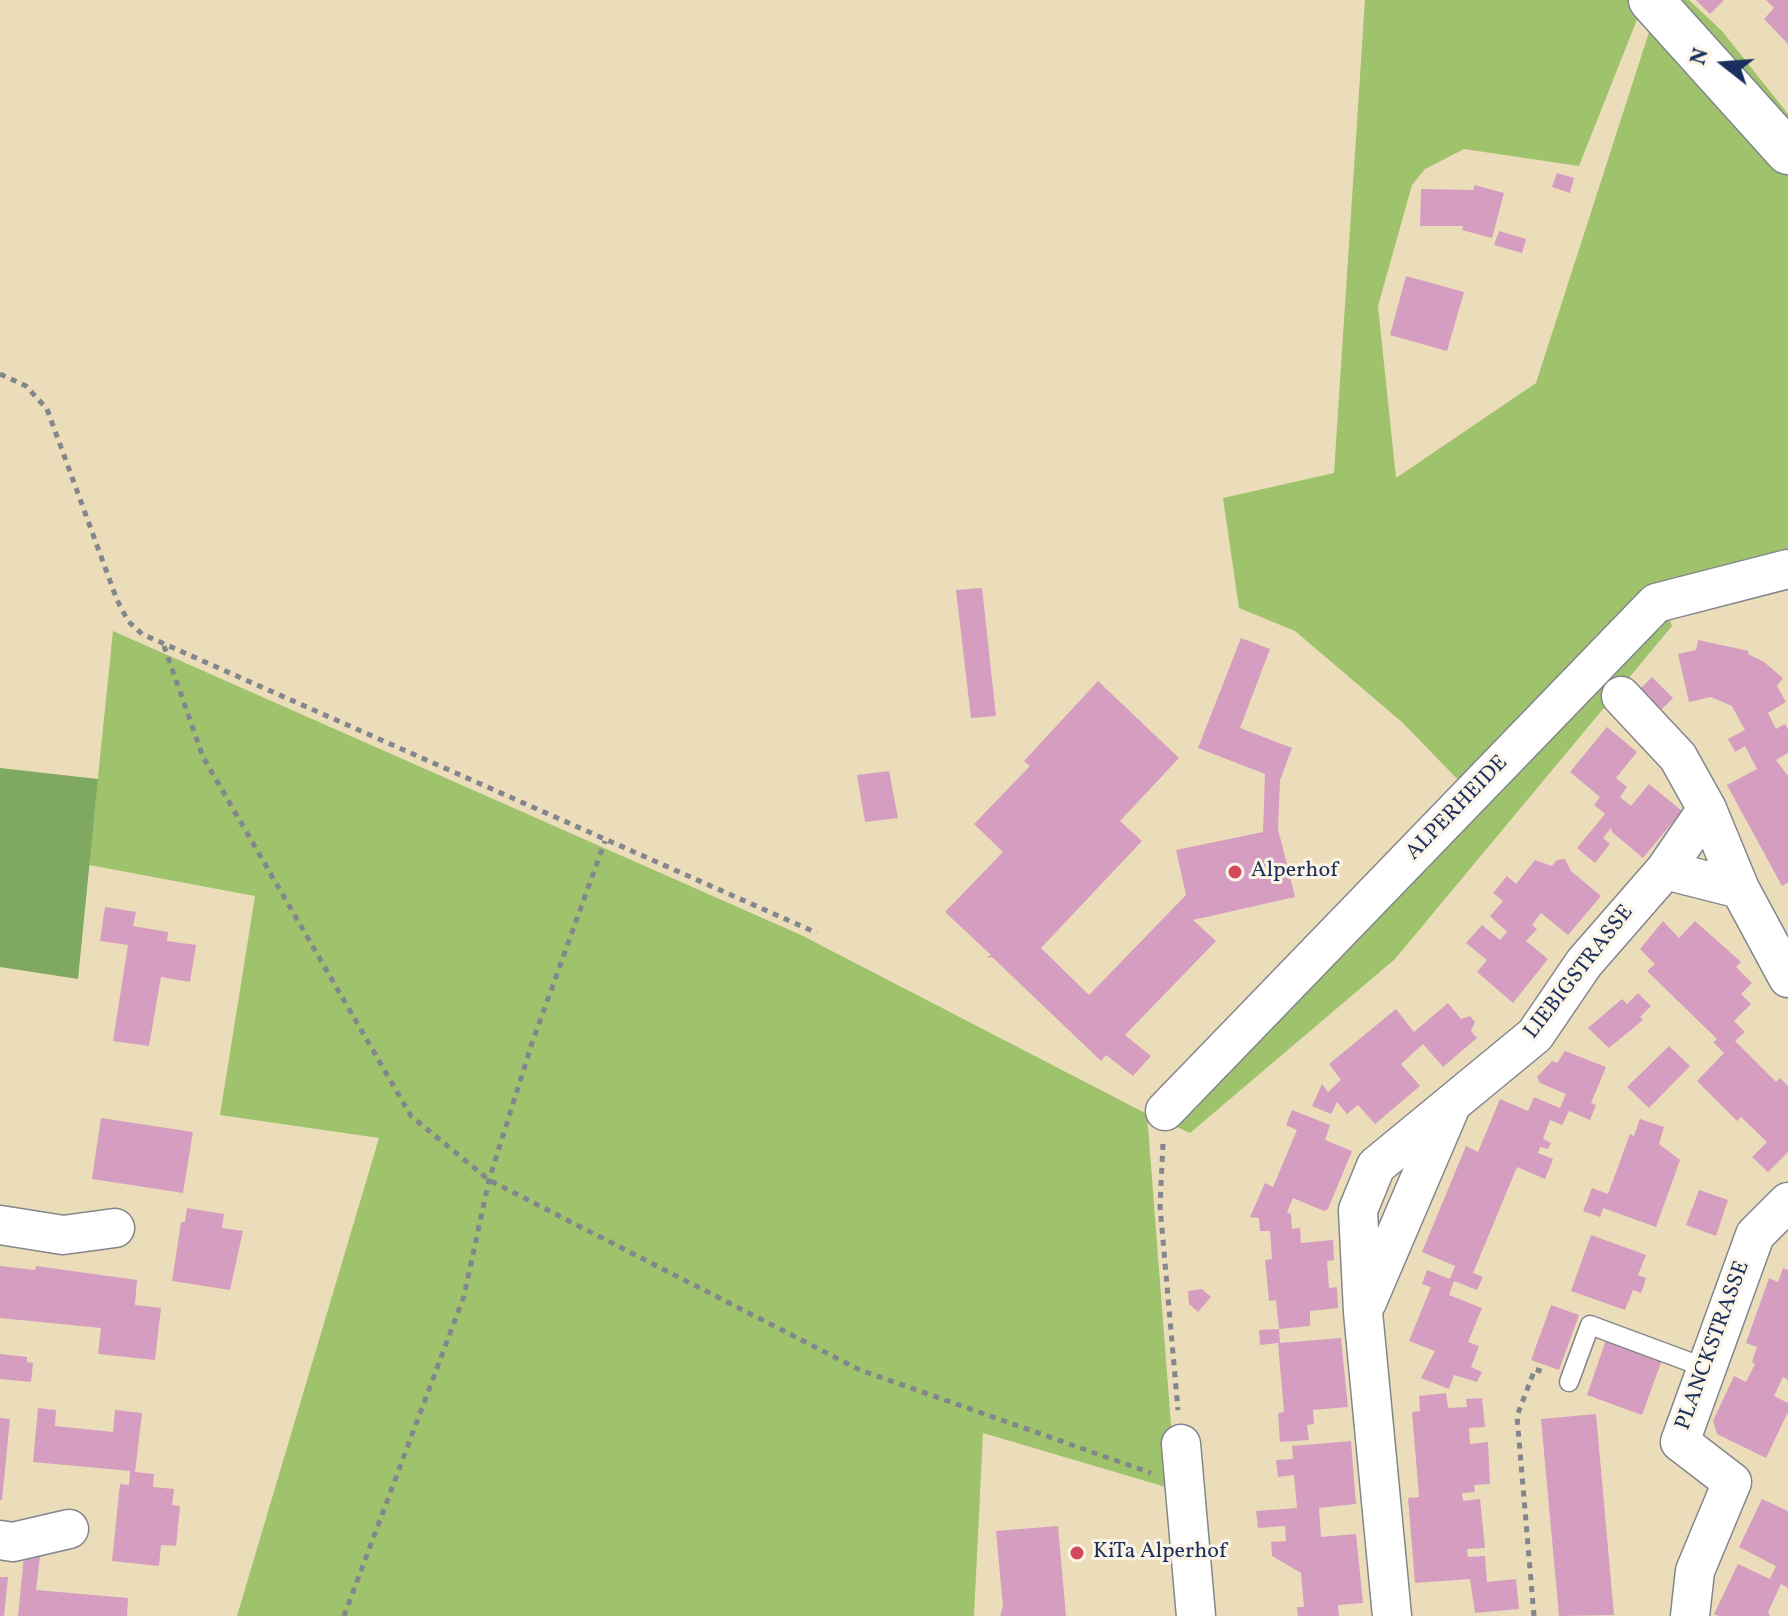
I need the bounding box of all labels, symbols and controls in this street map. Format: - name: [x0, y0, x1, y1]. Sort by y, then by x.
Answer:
- north arrow: [1684, 24, 1764, 104]
- text: N: [1683, 45, 1718, 69]
- street label: ALPERHEIDE: [1401, 751, 1515, 867]
- place label: Alperhof: [1251, 859, 1338, 885]
- marker: Alperhof: [1226, 863, 1244, 881]
- street label: LIEBIGSTRASSE: [1520, 901, 1640, 1045]
- street label: PLANCKSTRASSE: [1671, 1258, 1757, 1434]
- place label: KiTa Alperhof: [1093, 1540, 1227, 1566]
- marker: KiTa Alperhof: [1068, 1544, 1086, 1562]

